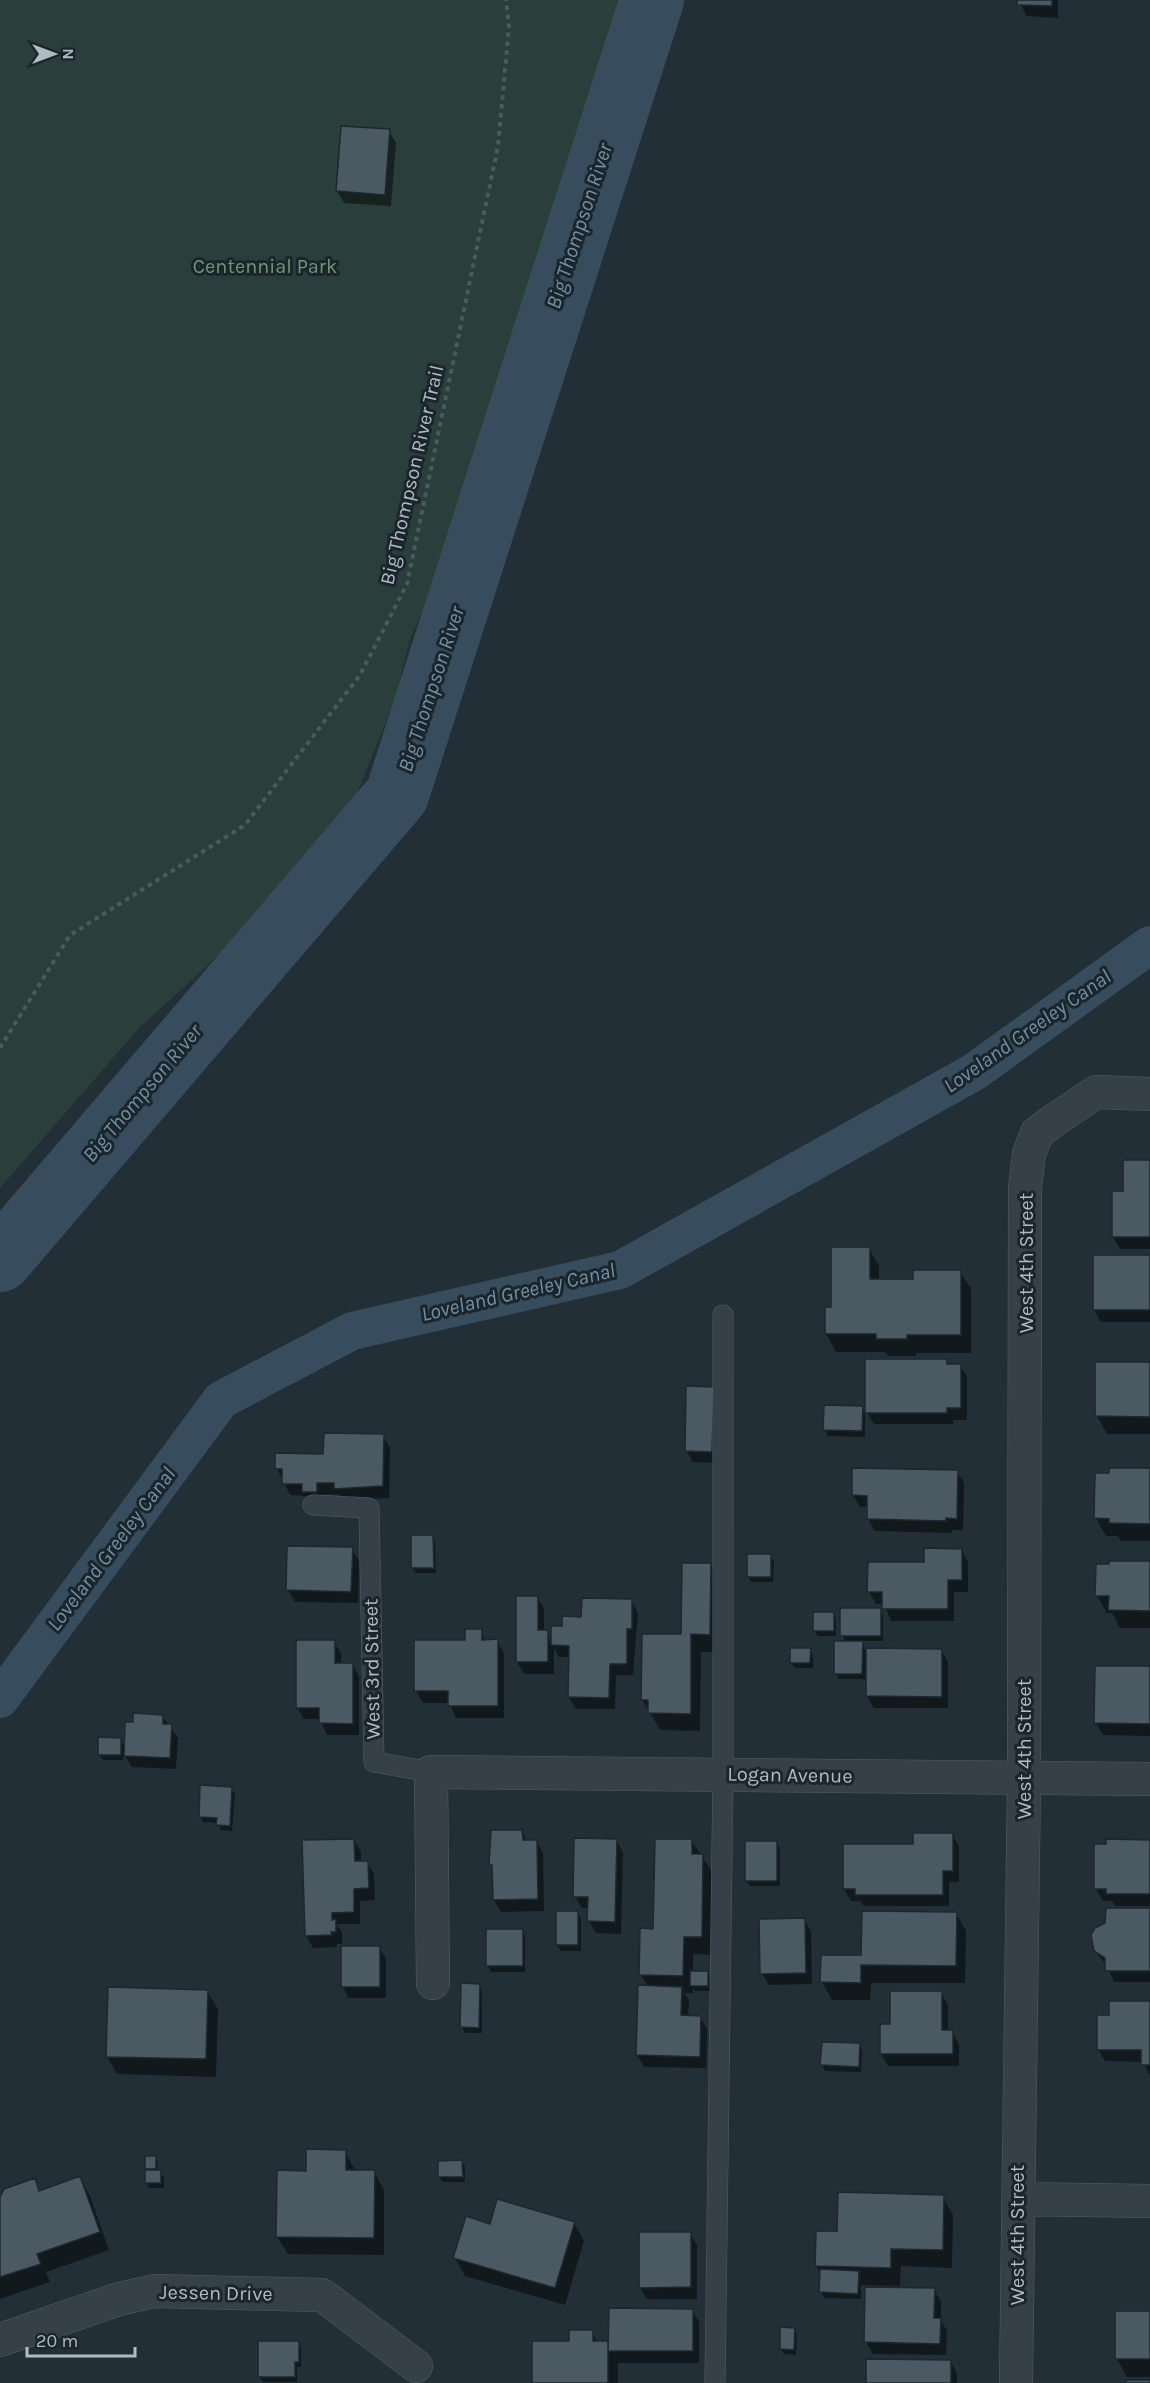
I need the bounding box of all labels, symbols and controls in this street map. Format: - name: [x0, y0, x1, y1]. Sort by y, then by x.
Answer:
- north arrow: [24, 24, 84, 84]
- text: N: [59, 48, 78, 60]
- water label: Big Thompson River: [541, 140, 617, 312]
- park label: Centennial Park: [193, 255, 337, 278]
- street label: Big Thompson River Trail: [375, 363, 449, 587]
- water label: Big Thompson River: [393, 603, 469, 775]
- water label: Loveland Greeley Canal: [939, 964, 1115, 1098]
- water label: Big Thompson River: [77, 1019, 207, 1167]
- street label: West 4th Street: [1015, 1192, 1038, 1333]
- water label: Loveland Greeley Canal: [419, 1258, 617, 1326]
- water label: Loveland Greeley Canal: [42, 1463, 180, 1635]
- street label: West 3rd Street: [359, 1598, 385, 1740]
- street label: West 4th Street: [1013, 1678, 1036, 1819]
- street label: Logan Avenue: [727, 1762, 853, 1788]
- street label: West 4th Street: [1006, 2164, 1029, 2305]
- street label: Jessen Drive: [159, 2281, 273, 2305]
- scale bar: [27, 2320, 135, 2358]
- text: 20 m: [36, 2330, 78, 2352]

